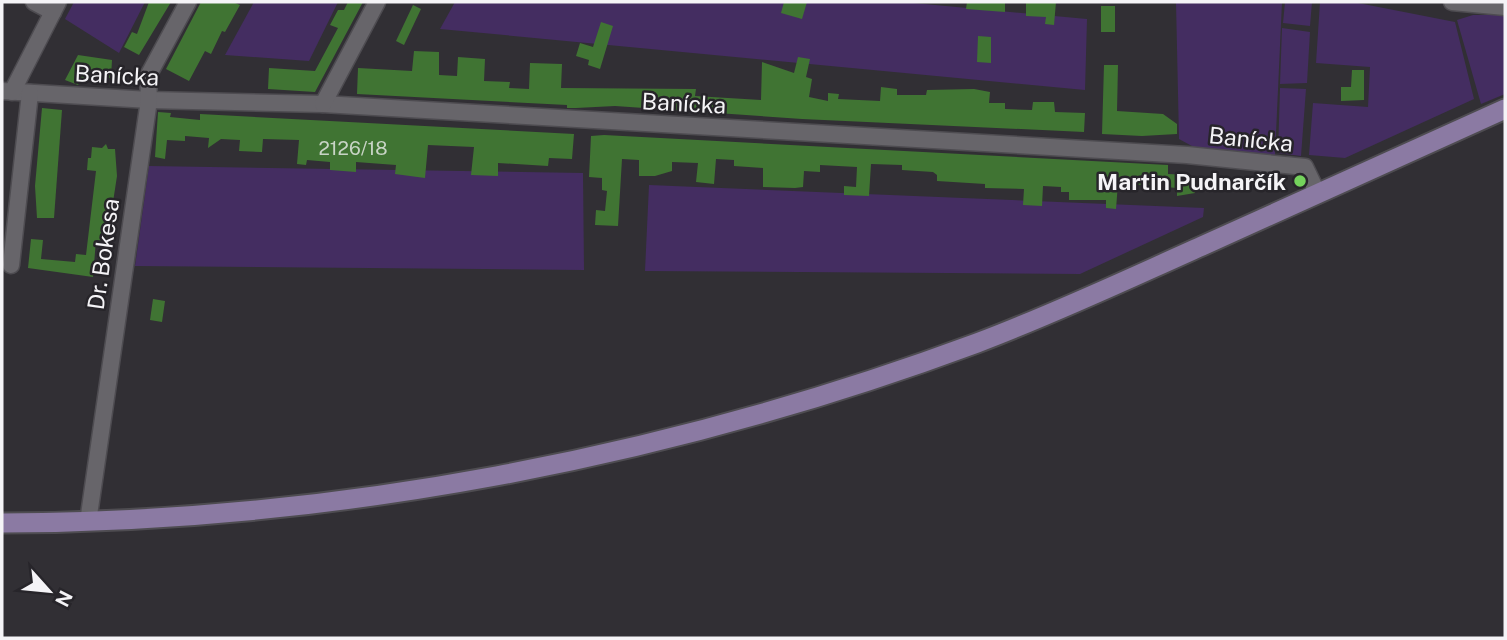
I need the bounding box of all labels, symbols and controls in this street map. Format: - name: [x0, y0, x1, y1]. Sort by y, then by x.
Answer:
- street label: Banícka: [74, 59, 160, 91]
- street label: Banícka: [641, 87, 727, 119]
- street label: Banícka: [1207, 121, 1295, 157]
- house number: 2126/18: [319, 137, 387, 159]
- place label: Martin Pudnarčík: [1097, 168, 1286, 195]
- marker: Martin Pudnarčík: [1292, 173, 1308, 189]
- street label: Dr. Bokesa: [82, 197, 124, 311]
- north arrow: [14, 556, 84, 626]
- text: N: [51, 587, 77, 610]

